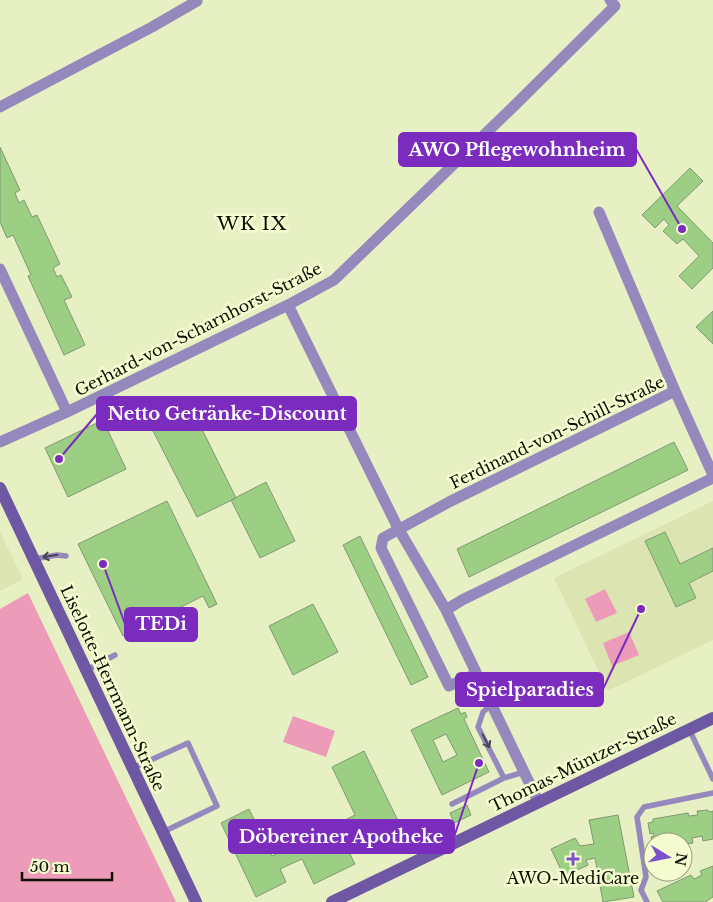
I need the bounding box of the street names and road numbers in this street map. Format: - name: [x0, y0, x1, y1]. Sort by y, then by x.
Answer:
- street label: Gerhard-von-Scharnhorst-Straße: [71, 258, 325, 400]
- street label: Ferdinand-von-Schill-Straße: [446, 371, 668, 493]
- street label: Liselotte-Herrmann-Straße: [56, 582, 170, 794]
- street label: Thomas-Müntzer-Straße: [486, 708, 680, 816]

